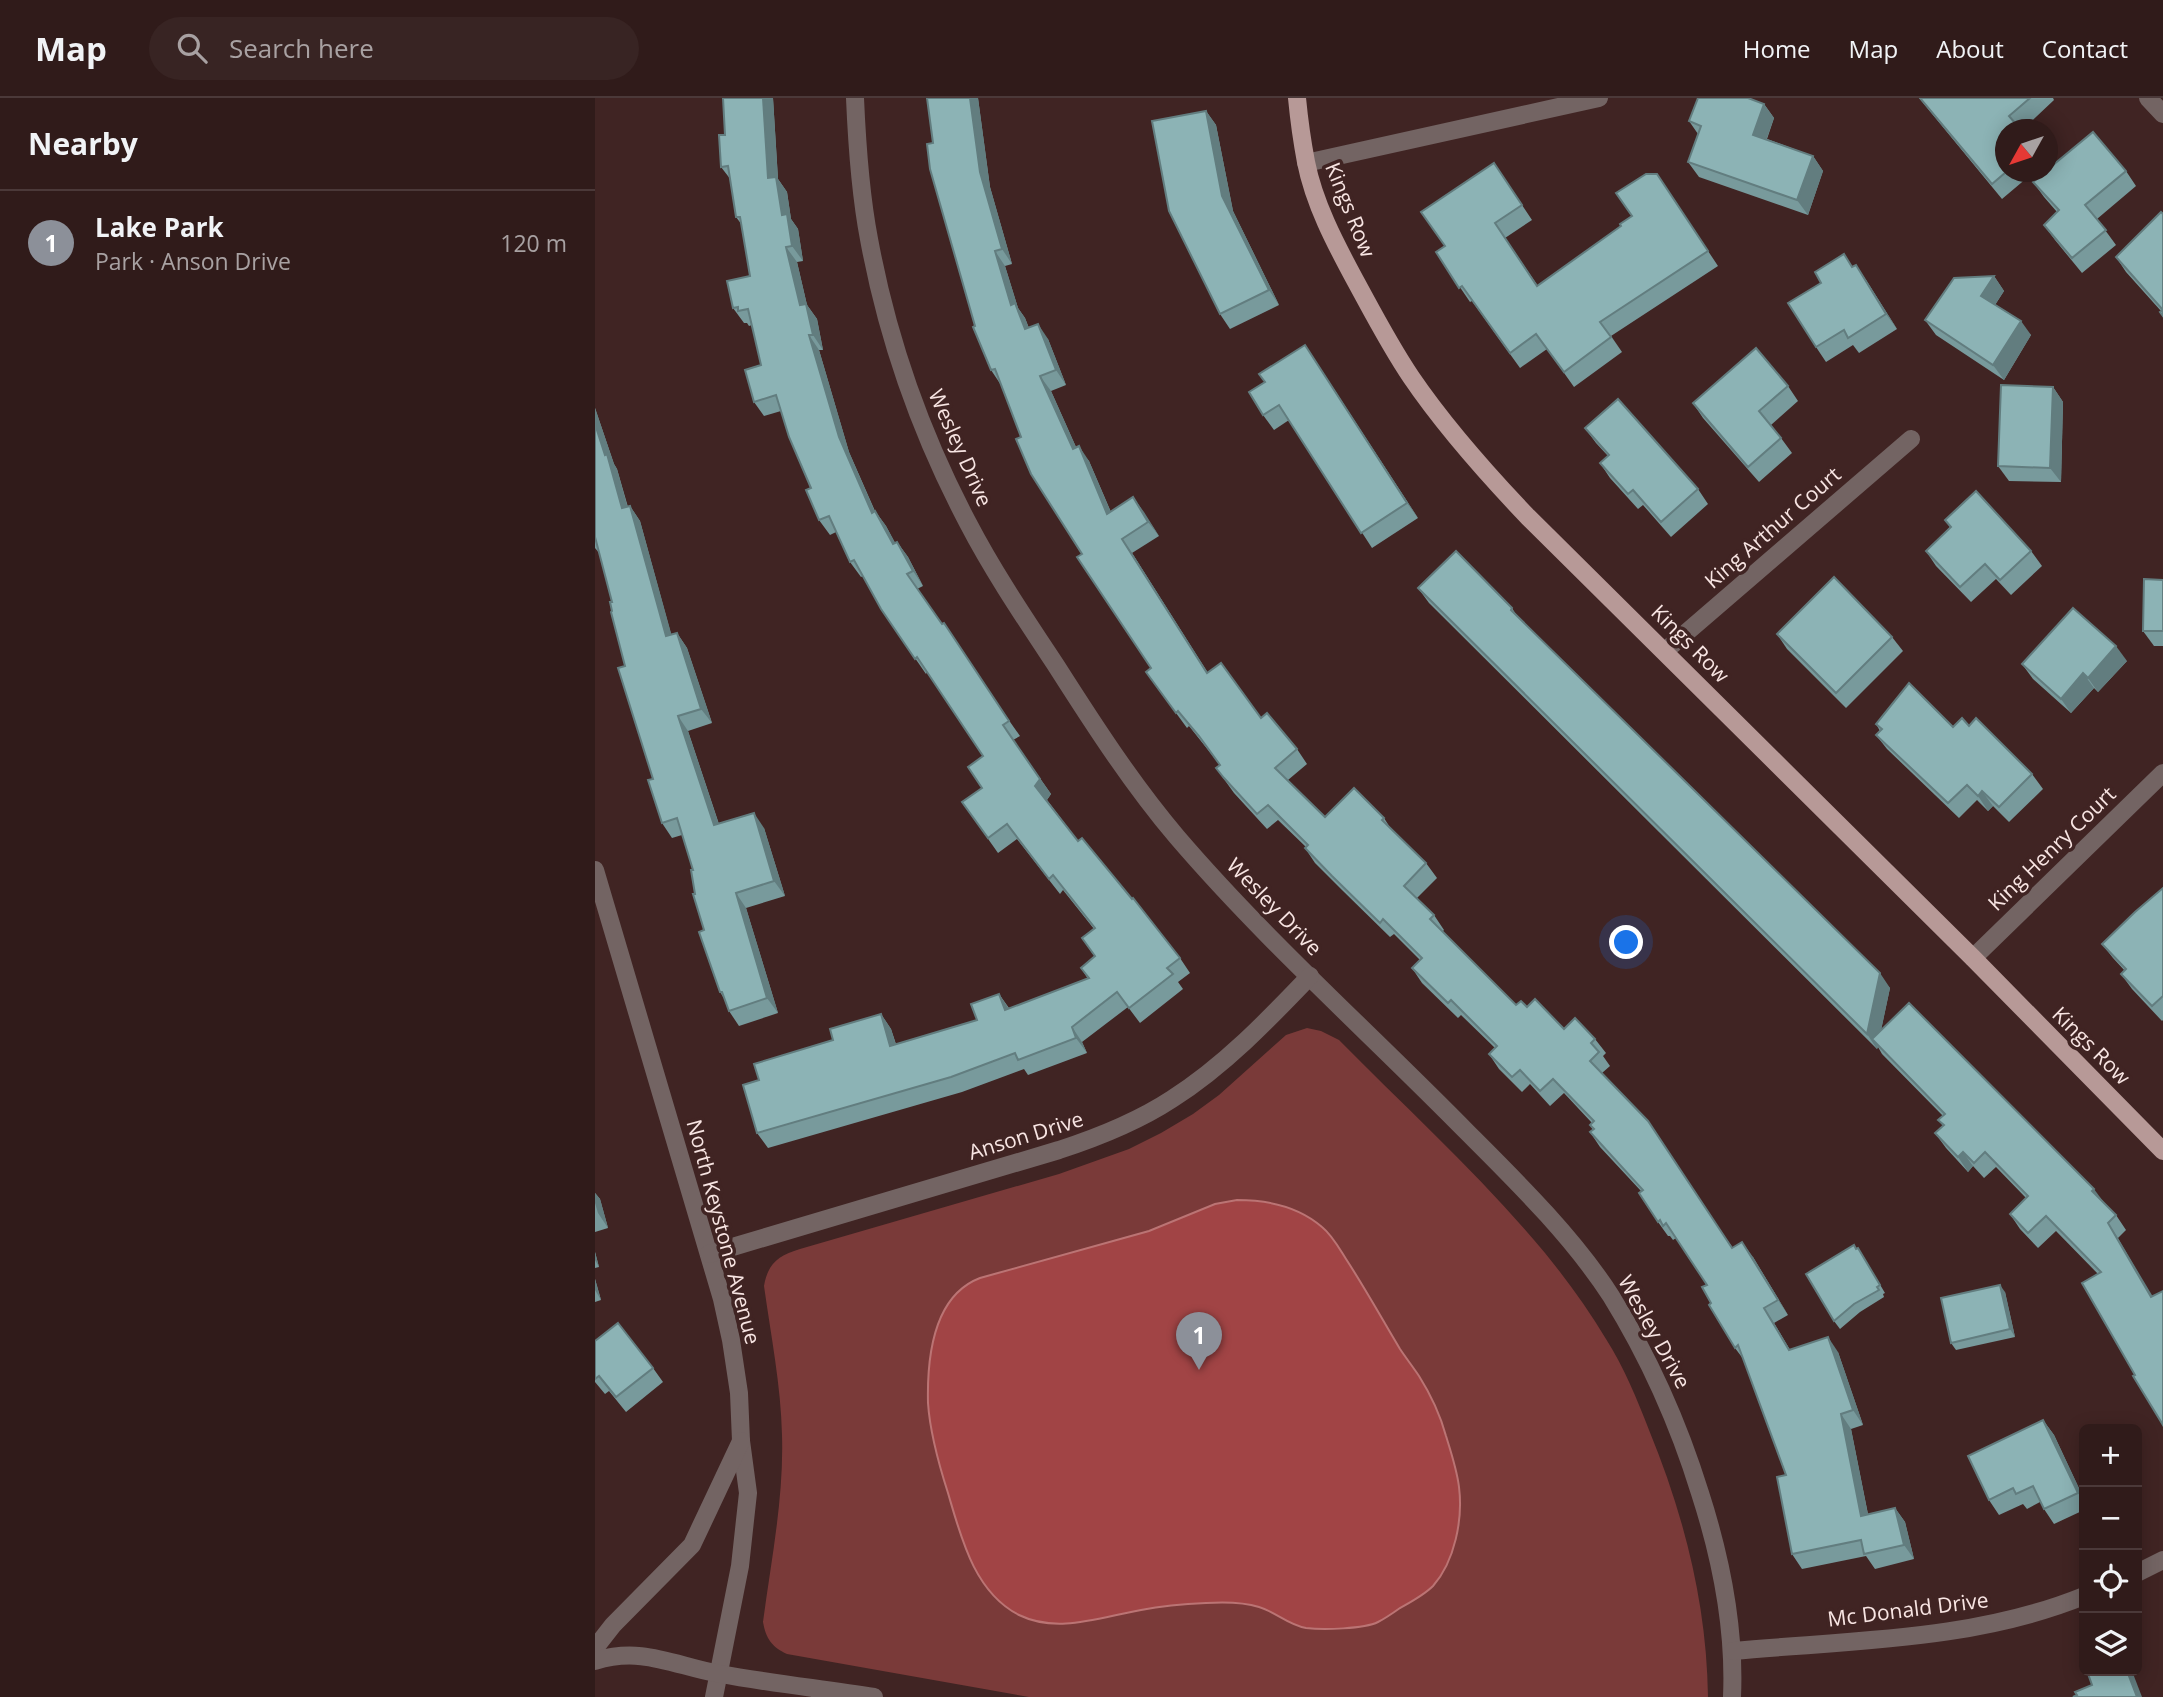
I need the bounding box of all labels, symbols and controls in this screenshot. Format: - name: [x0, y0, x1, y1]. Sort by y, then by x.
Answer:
- search box: [149, 17, 639, 80]
- text: Map: [35, 26, 107, 71]
- icon: search: [173, 29, 211, 67]
- text: Search here: [229, 30, 374, 66]
- text: Home: [1743, 32, 1811, 65]
- text: Map: [1849, 32, 1898, 65]
- text: About: [1936, 32, 2004, 65]
- text: Contact: [2042, 32, 2128, 65]
- north arrow: [1995, 119, 2058, 182]
- text: Nearby: [28, 123, 138, 164]
- street label: Kings Row: [1319, 158, 1383, 262]
- text: Lake Park: [95, 209, 224, 245]
- text: 1: [44, 227, 58, 259]
- text: 120 m: [500, 227, 567, 259]
- text: Park · Anson Drive: [95, 245, 291, 277]
- street label: Wesley Drive: [923, 384, 999, 511]
- street label: King Arthur Court: [1698, 460, 1846, 594]
- street label: Kings Row: [1646, 598, 1736, 689]
- street label: King Henry Court: [1981, 780, 2121, 917]
- street label: Wesley Drive: [1221, 851, 1328, 961]
- your location: [1609, 925, 1643, 959]
- street label: Kings Row: [2047, 1000, 2137, 1091]
- street label: Anson Drive: [965, 1104, 1086, 1166]
- street label: North Keystone Avenue: [680, 1116, 767, 1347]
- street label: Wesley Drive: [1612, 1270, 1698, 1393]
- pin: 1: [1176, 1312, 1222, 1370]
- map controls: [2079, 1424, 2142, 1676]
- button: +: [2079, 1424, 2142, 1487]
- button: −: [2079, 1487, 2142, 1550]
- button: locate: [2079, 1550, 2142, 1613]
- street label: Mc Donald Drive: [1826, 1585, 1990, 1633]
- button: layers: [2079, 1613, 2142, 1676]

